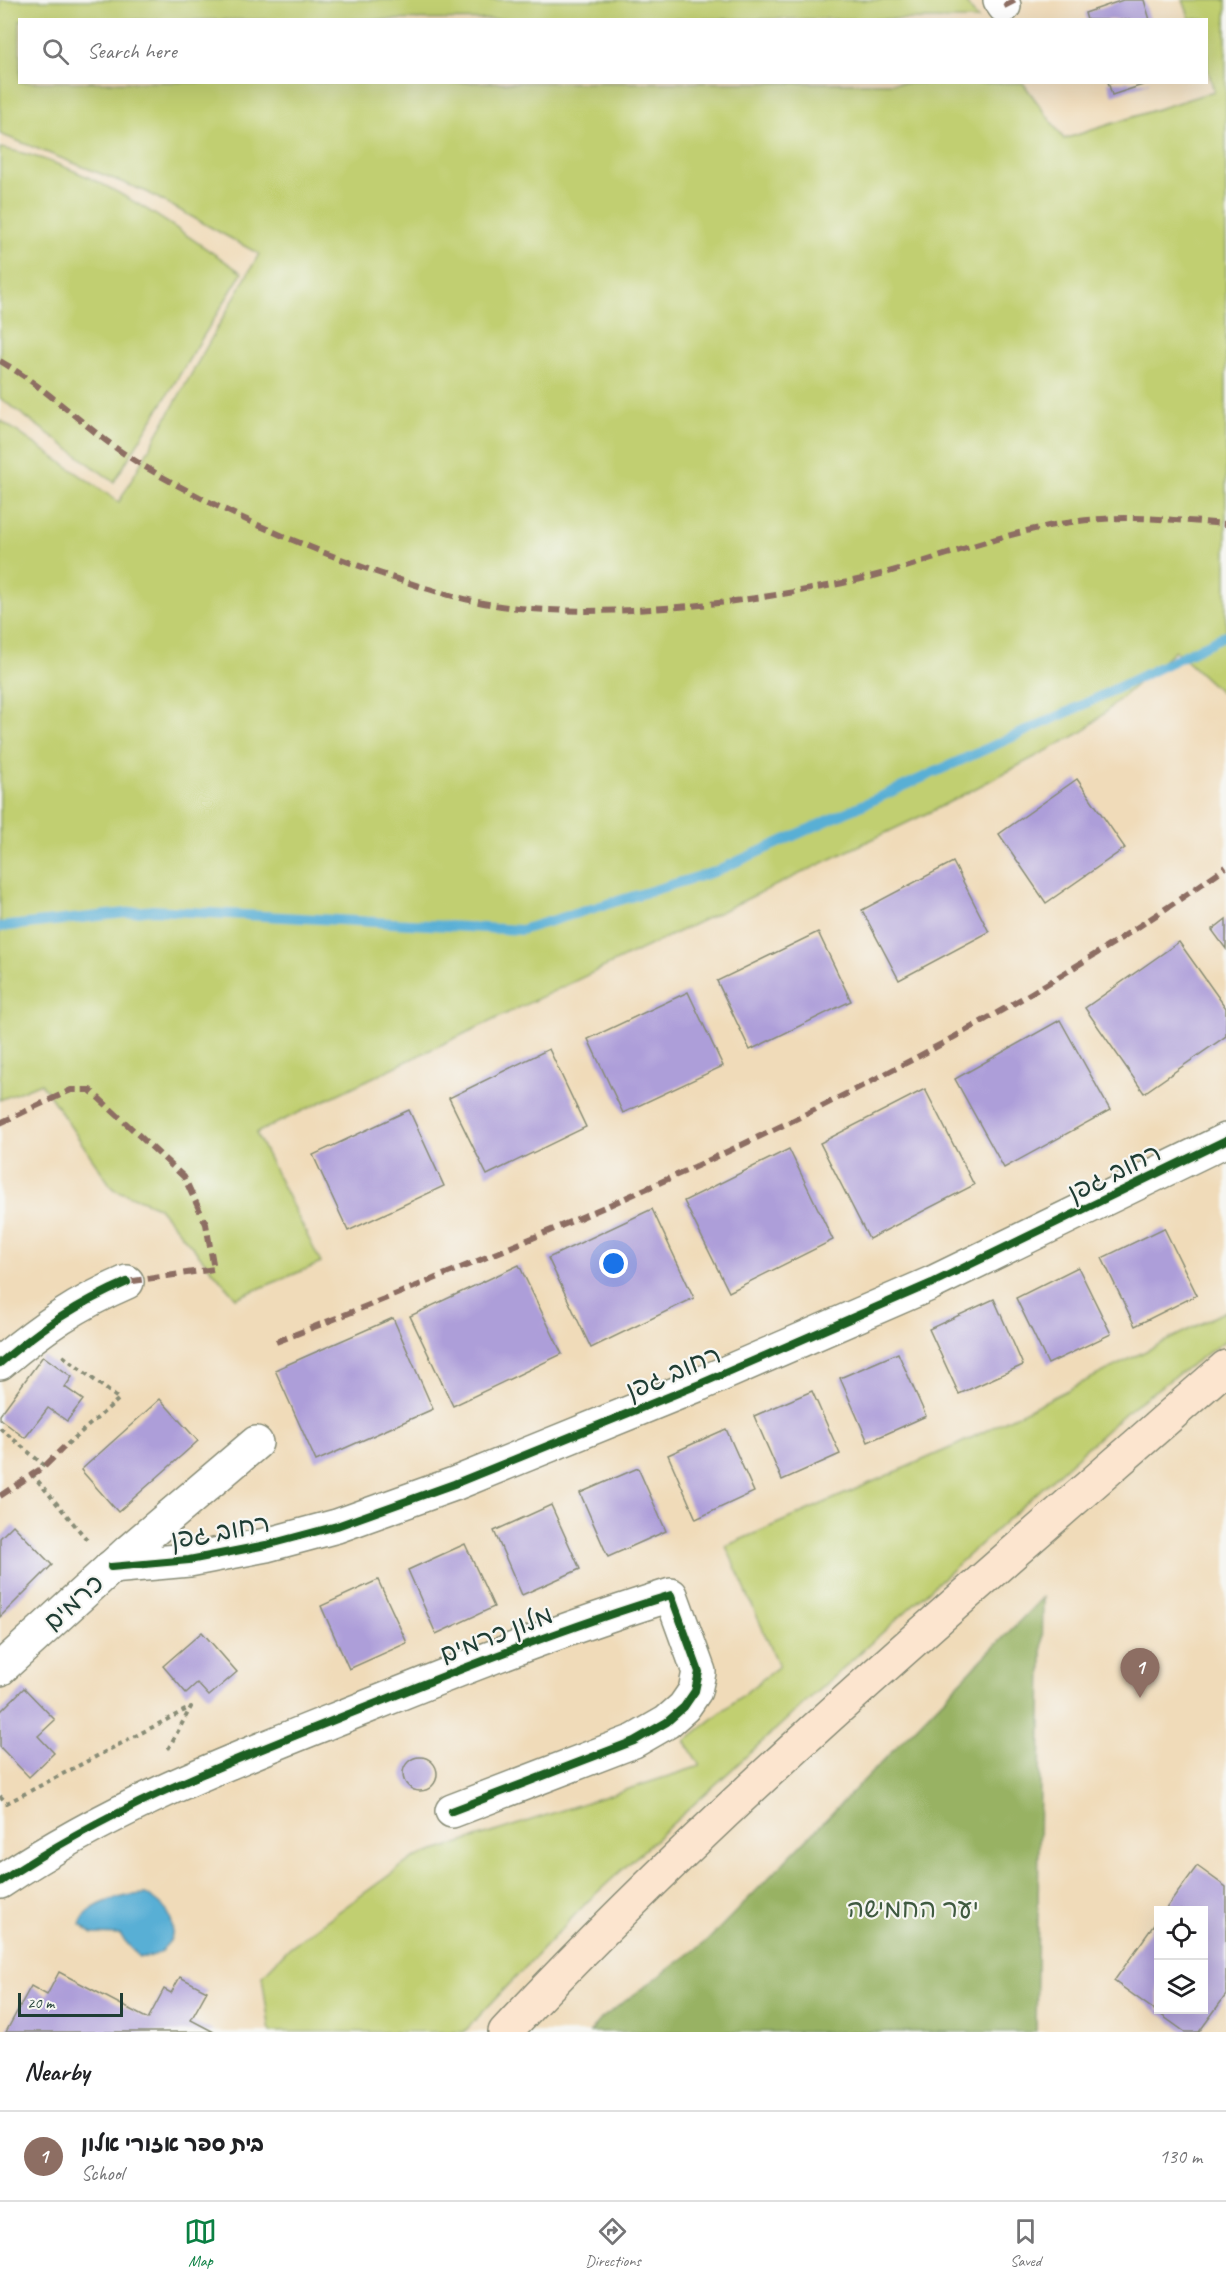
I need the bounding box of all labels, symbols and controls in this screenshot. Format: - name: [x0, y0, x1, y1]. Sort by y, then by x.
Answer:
- search box: [18, 18, 1208, 84]
- icon: search: [39, 35, 72, 68]
- text: Search here: [87, 37, 177, 65]
- street label: רחוב גפן: [1062, 1136, 1166, 1209]
- your location: [599, 1249, 628, 1278]
- street label: רחוב גפן: [621, 1338, 726, 1407]
- street label: רחוב גפן: [168, 1507, 272, 1556]
- street label: כרמים: [36, 1567, 110, 1638]
- street label: מלון כרמים: [435, 1598, 557, 1671]
- pin: 1: [1120, 1648, 1160, 1698]
- park label: יער החמישה: [847, 1892, 979, 1925]
- map controls: [1154, 1906, 1208, 2014]
- button: locate: [1154, 1906, 1208, 1960]
- button: layers: [1154, 1960, 1208, 2014]
- scale bar: [18, 1990, 123, 2018]
- text: 20 m: [27, 1993, 54, 2013]
- text: Nearby: [24, 2055, 89, 2088]
- text: בית ספר אזורי אלון: [81, 2130, 264, 2158]
- text: 1: [39, 2144, 48, 2169]
- text: 130 m: [1159, 2144, 1202, 2169]
- text: School: [81, 2161, 124, 2186]
- tab: Map: [184, 2215, 217, 2271]
- tab: Directions: [585, 2215, 641, 2271]
- tab: Saved: [1009, 2215, 1042, 2271]

